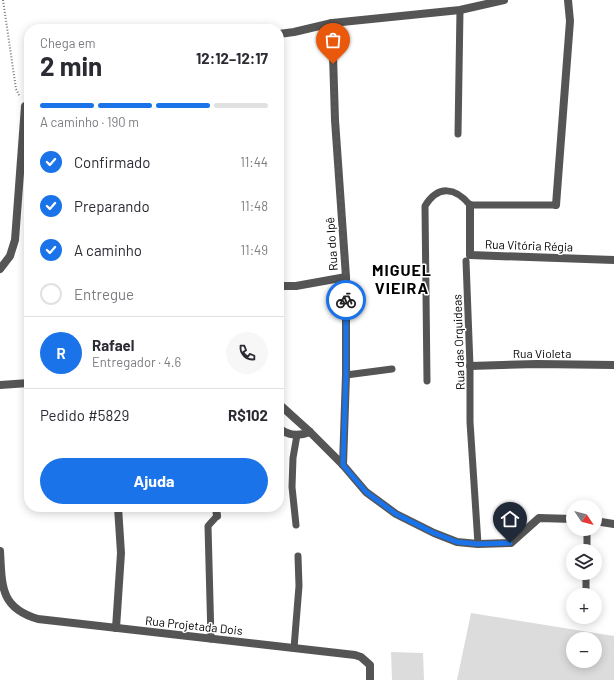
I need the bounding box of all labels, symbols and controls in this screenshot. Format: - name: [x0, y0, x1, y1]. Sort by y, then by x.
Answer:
- pin: [316, 23, 350, 64]
- icon: bag: [322, 29, 344, 51]
- text: Chega em: [40, 35, 96, 51]
- text: 12:12–12:17: [196, 49, 268, 67]
- text: 2 min: [40, 50, 102, 81]
- text: A caminho · 190 m: [40, 114, 139, 130]
- icon: check: [40, 151, 62, 173]
- text: Confirmado: [74, 153, 150, 171]
- text: 11:44: [240, 154, 268, 170]
- icon: check: [40, 195, 62, 217]
- text: Preparando: [74, 197, 150, 215]
- text: 11:48: [241, 198, 268, 214]
- street label: Rua do Ipê: [322, 217, 340, 271]
- street label: Rua Vitória Régia: [485, 236, 573, 254]
- icon: check: [40, 239, 62, 261]
- text: A caminho: [74, 241, 142, 259]
- text: 11:49: [241, 242, 268, 258]
- district label: MIGUEL VIEIRA: [372, 260, 432, 297]
- courier: [326, 280, 366, 320]
- text: Entregue: [74, 285, 134, 303]
- icon: bike: [335, 289, 357, 311]
- street label: Rua das Orquideas: [449, 294, 467, 390]
- button: phone: [226, 332, 268, 374]
- text: Rafael: [92, 336, 134, 354]
- text: R: [56, 344, 66, 362]
- street label: Rua Violeta: [513, 346, 571, 360]
- text: Entregador · 4.6: [92, 354, 181, 370]
- text: Pedido #5829: [40, 406, 129, 424]
- text: R$102: [228, 406, 268, 424]
- button: Ajuda: [40, 458, 268, 504]
- north arrow: [566, 500, 602, 536]
- map controls: [566, 500, 602, 668]
- pin: [493, 502, 527, 543]
- icon: home: [499, 508, 521, 530]
- button: layers: [566, 544, 602, 580]
- button: +: [566, 588, 602, 624]
- street label: Rua Projetada Dois: [145, 613, 244, 637]
- button: −: [566, 632, 602, 668]

